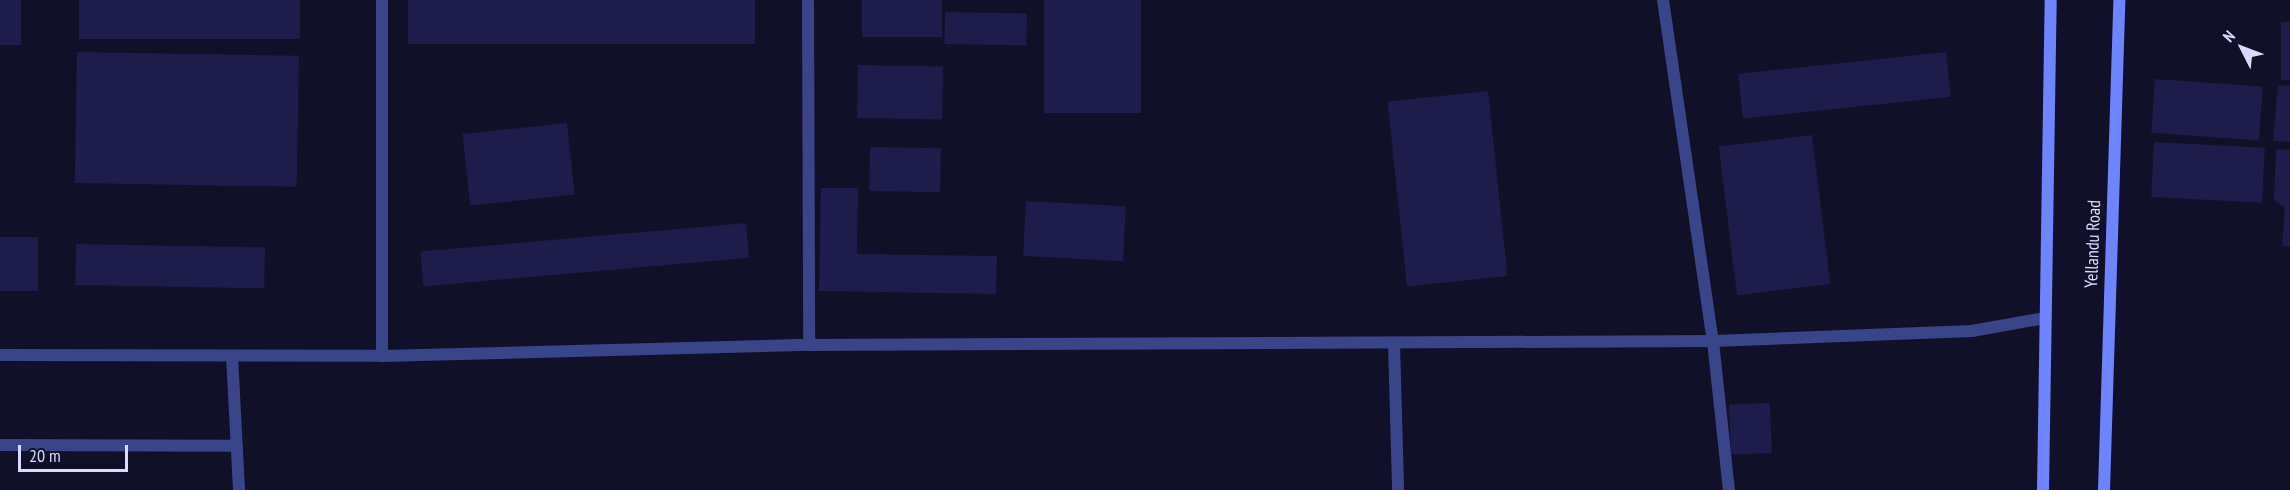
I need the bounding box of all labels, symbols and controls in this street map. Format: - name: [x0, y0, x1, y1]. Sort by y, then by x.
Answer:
- north arrow: [2212, 18, 2272, 78]
- text: N: [2218, 26, 2239, 46]
- street label: Yellandu Road: [2081, 200, 2105, 288]
- scale bar: [21, 433, 130, 471]
- text: 20 m: [29, 444, 61, 467]

